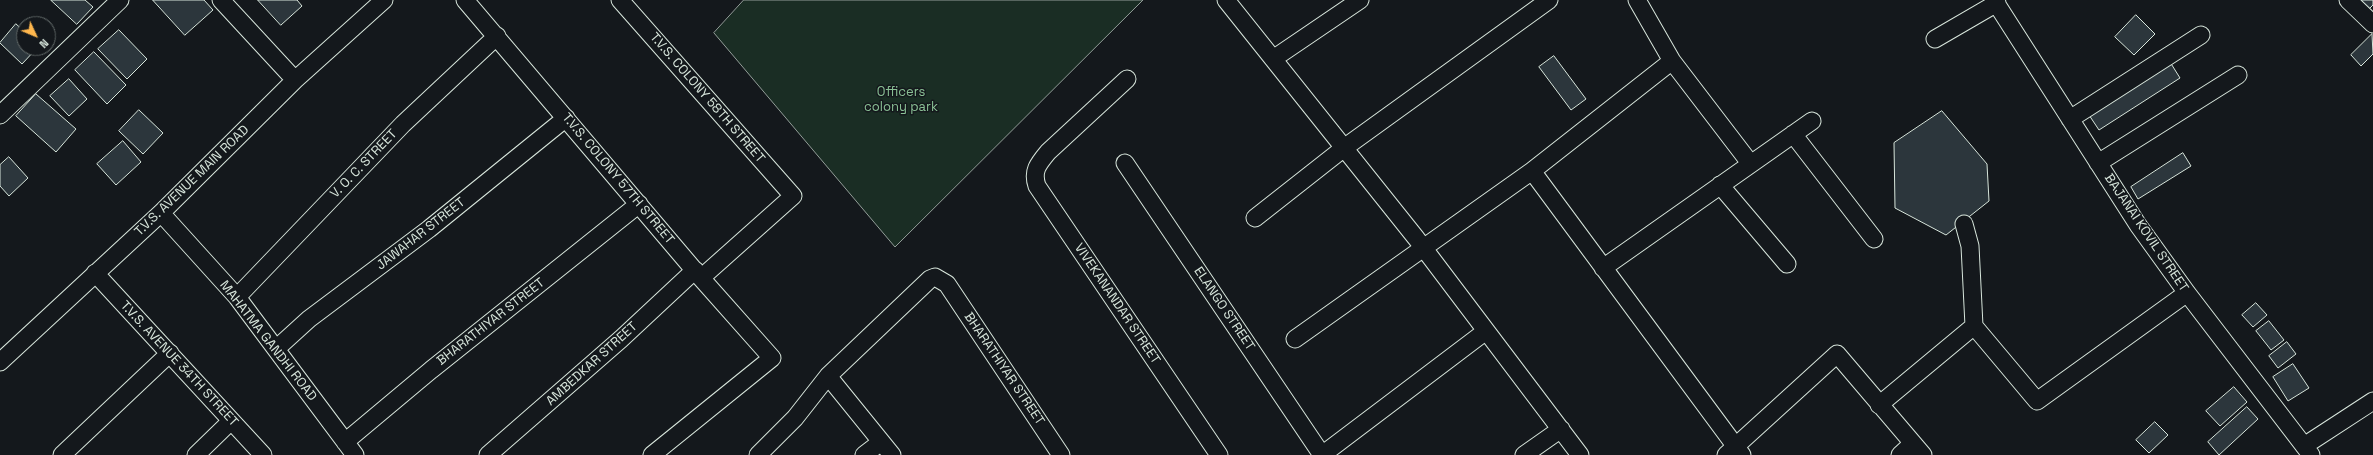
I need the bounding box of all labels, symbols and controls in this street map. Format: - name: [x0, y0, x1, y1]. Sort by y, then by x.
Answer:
- north arrow: [16, 16, 56, 56]
- street label: T.V.S. COLONY 58TH STREET: [646, 30, 768, 166]
- text: N: [36, 36, 52, 51]
- park label: Officers colony park: [864, 84, 938, 115]
- street label: T.V.S. COLONY 57TH STREET: [559, 110, 677, 248]
- street label: T.V.S. AVENUE MAIN ROAD: [132, 122, 252, 240]
- street label: V. O. C. STREET: [327, 126, 401, 202]
- street label: BAJANAI KOVIL STREET: [2101, 171, 2191, 295]
- street label: JAWAHAR STREET: [373, 194, 469, 274]
- street label: VIVEKANANDAR STREET: [1071, 241, 1163, 367]
- street label: ELANGO STREET: [1190, 264, 1258, 354]
- street label: BHARATHIYAR STREET: [434, 275, 548, 369]
- street label: MAHATMA GANDHI ROAD: [216, 278, 320, 404]
- street label: T.V.S. AVENUE 34TH STREET: [117, 298, 241, 430]
- street label: BHARATHIYAR STREET: [961, 310, 1047, 428]
- street label: AMBEDKAR STREET: [543, 319, 641, 409]

